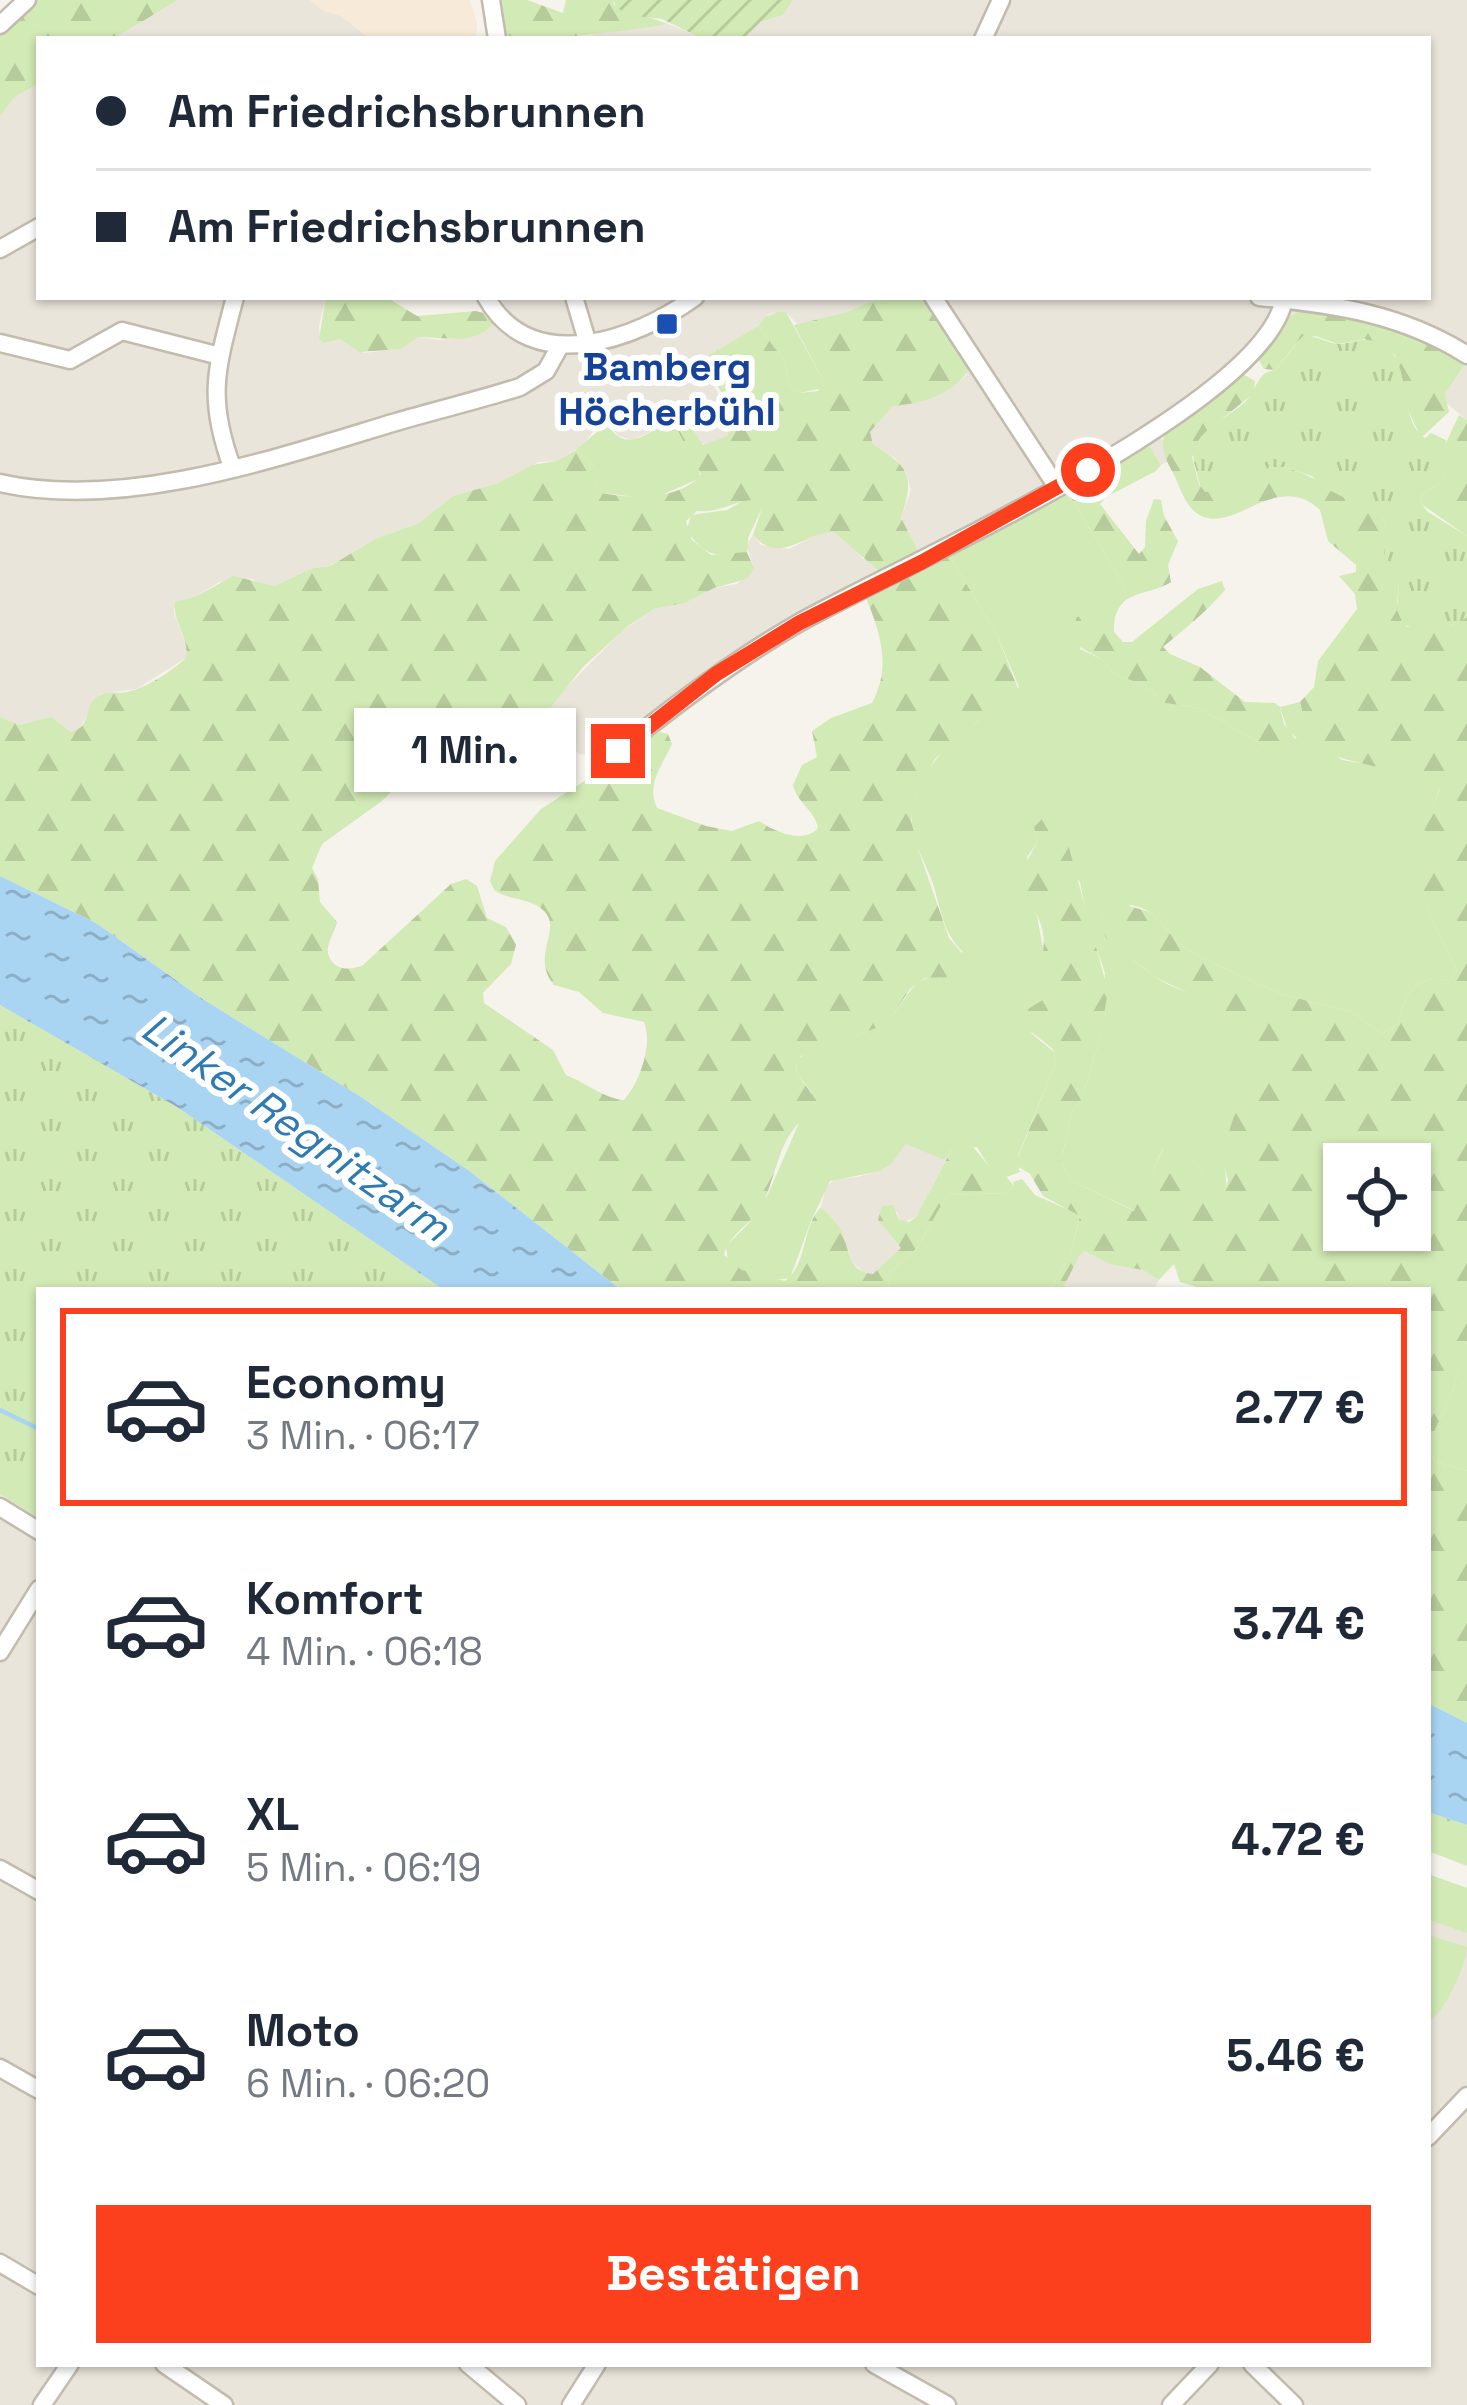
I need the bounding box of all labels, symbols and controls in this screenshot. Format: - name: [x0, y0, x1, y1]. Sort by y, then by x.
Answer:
- text: Am Friedrichsbrunnen: [168, 83, 646, 140]
- text: Am Friedrichsbrunnen: [168, 198, 646, 255]
- marker: Bamberg Höcherbühl: [654, 311, 680, 337]
- place label: Bamberg Höcherbühl: [558, 342, 776, 436]
- route start: [1061, 443, 1115, 497]
- callout: 1 Min.: [354, 709, 576, 793]
- route end: [591, 724, 645, 778]
- text: 1 Min.: [411, 725, 519, 774]
- water label: Linker Regnitzarm: [132, 1001, 461, 1253]
- map controls: [1323, 1143, 1431, 1251]
- button: locate: [1323, 1143, 1431, 1251]
- icon: car: [102, 1353, 210, 1461]
- text: Economy: [246, 1354, 446, 1411]
- text: 2.77 €: [1235, 1379, 1365, 1436]
- text: 3 Min. · 06:17: [246, 1411, 480, 1460]
- icon: car: [102, 1569, 210, 1677]
- text: Komfort: [246, 1570, 424, 1627]
- text: 3.74 €: [1232, 1595, 1365, 1652]
- text: 4 Min. · 06:18: [246, 1627, 483, 1676]
- icon: car: [102, 1785, 210, 1893]
- text: XL: [246, 1786, 299, 1843]
- text: 4.72 €: [1231, 1811, 1365, 1868]
- text: 5 Min. · 06:19: [246, 1843, 481, 1892]
- icon: car: [102, 2001, 210, 2109]
- text: Moto: [246, 2002, 360, 2059]
- text: 5.46 €: [1226, 2027, 1365, 2084]
- text: 6 Min. · 06:20: [246, 2059, 490, 2108]
- button: Bestätigen: [96, 2205, 1371, 2343]

